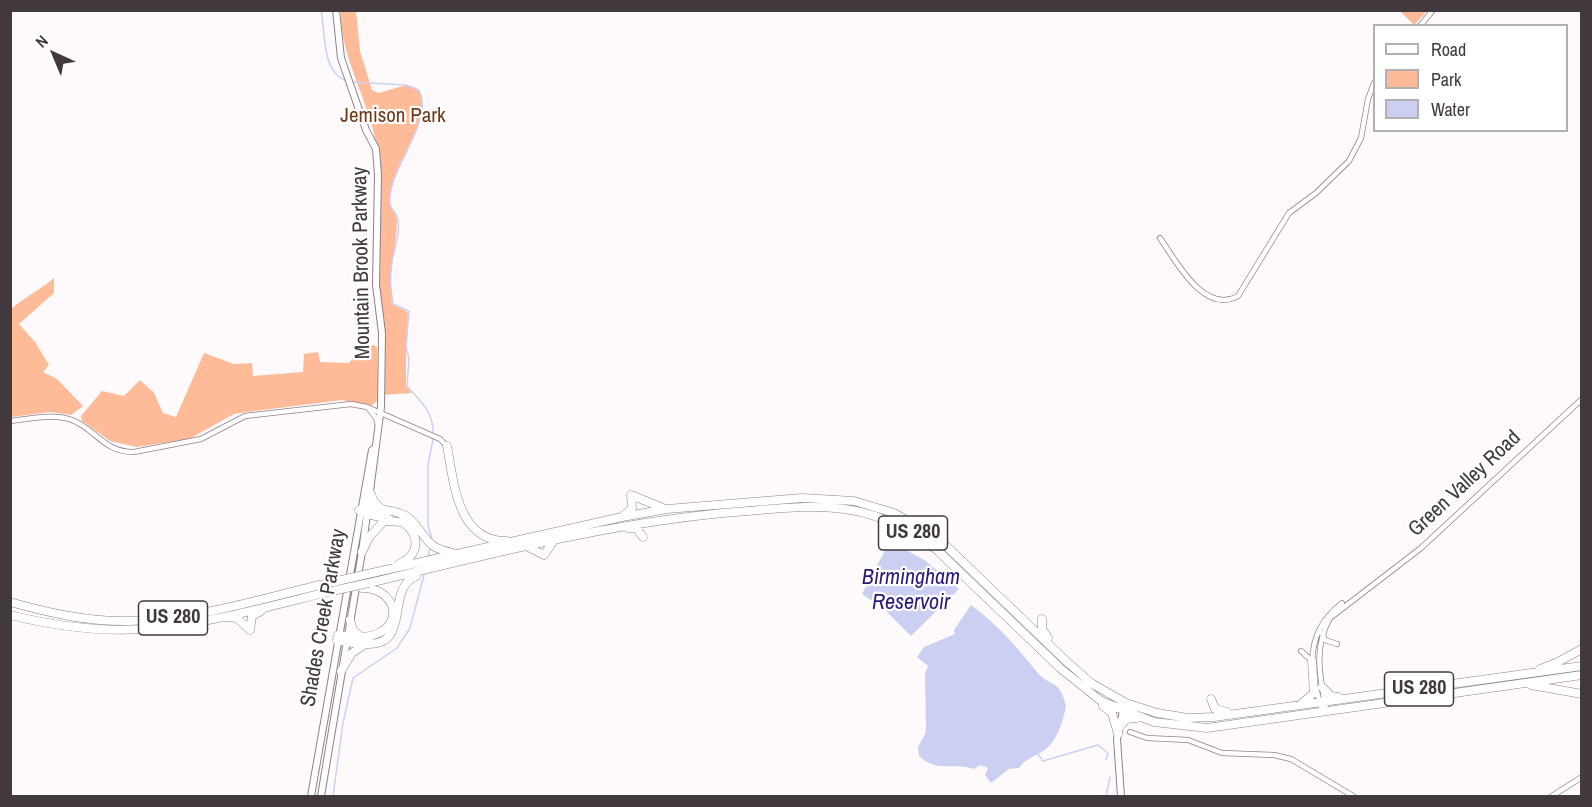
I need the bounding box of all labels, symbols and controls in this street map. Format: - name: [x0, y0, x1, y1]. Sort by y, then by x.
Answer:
- north arrow: [24, 24, 84, 84]
- legend: [1373, 24, 1568, 132]
- text: N: [30, 30, 53, 52]
- text: Road: [1431, 37, 1466, 62]
- text: Park: [1431, 67, 1461, 92]
- text: Water: [1431, 97, 1470, 122]
- park label: Jemison Park: [340, 103, 446, 129]
- street label: Mountain Brook Parkway: [348, 167, 376, 359]
- street label: Green Valley Road: [1404, 426, 1526, 542]
- road number: US 280: [878, 516, 948, 550]
- street label: Shades Creek Parkway: [296, 527, 352, 709]
- water label: Birmingham Reservoir: [862, 565, 960, 616]
- road number: US 280: [138, 601, 207, 635]
- road number: US 280: [1384, 672, 1454, 706]

